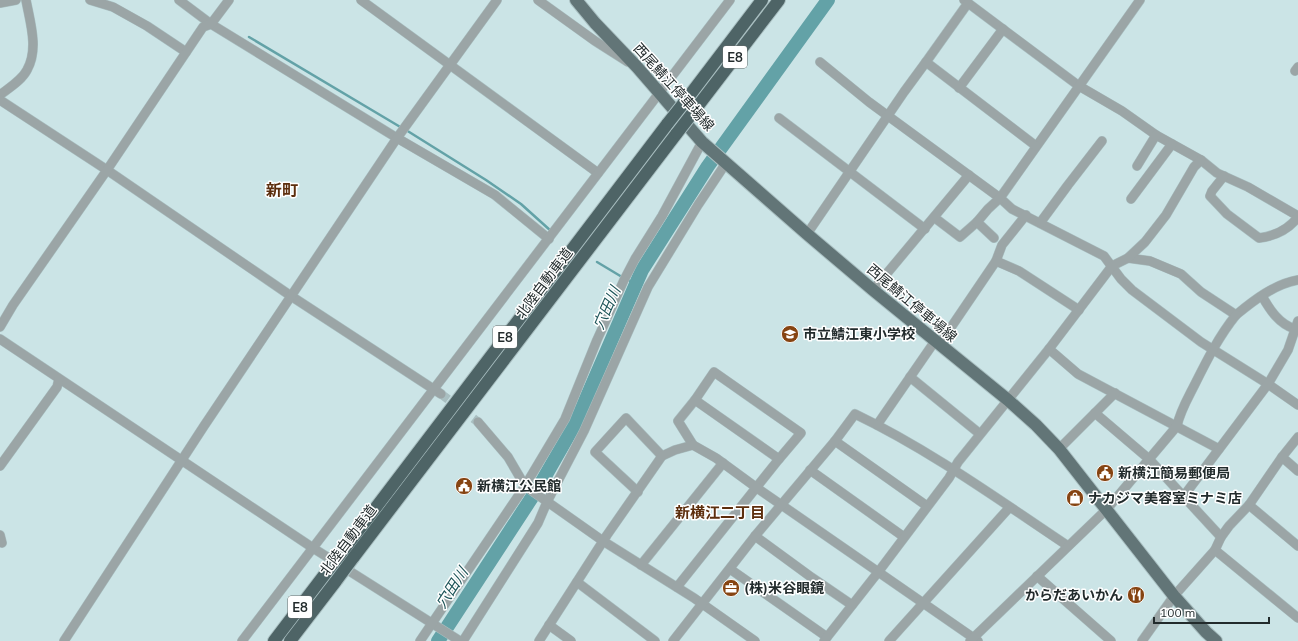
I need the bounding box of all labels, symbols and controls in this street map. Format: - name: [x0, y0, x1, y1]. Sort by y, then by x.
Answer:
- street label: 西尾鯖江停車場線: [630, 39, 718, 135]
- road number: E8: [723, 46, 747, 68]
- district label: 新町: [266, 180, 298, 200]
- street label: 北陸自動車道: [512, 244, 576, 322]
- street label: 西尾鯖江停車場線: [863, 260, 961, 346]
- water label: 穴田川: [589, 282, 625, 332]
- school or university icon: 市立鯖江東小学校: [780, 324, 800, 344]
- place label: 市立鯖江東小学校: [803, 325, 915, 343]
- road number: E8: [493, 326, 517, 348]
- public building icon: 新横江簡易郵便局: [1095, 463, 1115, 483]
- place label: 新横江簡易郵便局: [1118, 464, 1230, 482]
- public building icon: 新横江公民館: [454, 476, 474, 496]
- place label: 新横江公民館: [477, 477, 561, 495]
- shop icon: ナカジマ美容室ミナミ店: [1065, 488, 1085, 508]
- place label: ナカジマ美容室ミナミ店: [1088, 489, 1242, 507]
- street label: 北陸自動車道: [316, 501, 380, 579]
- district label: 新横江二丁目: [675, 503, 765, 522]
- water label: 穴田川: [431, 562, 473, 612]
- office icon: (株)米谷眼鏡: [721, 578, 741, 598]
- place label: (株)米谷眼鏡: [744, 579, 824, 597]
- restaurant icon: からだあいかん: [1126, 585, 1146, 605]
- place label: からだあいかん: [1025, 586, 1123, 604]
- road number: E8: [288, 596, 312, 618]
- scale bar: [1154, 599, 1269, 625]
- text: 100 m: [1160, 605, 1195, 620]

